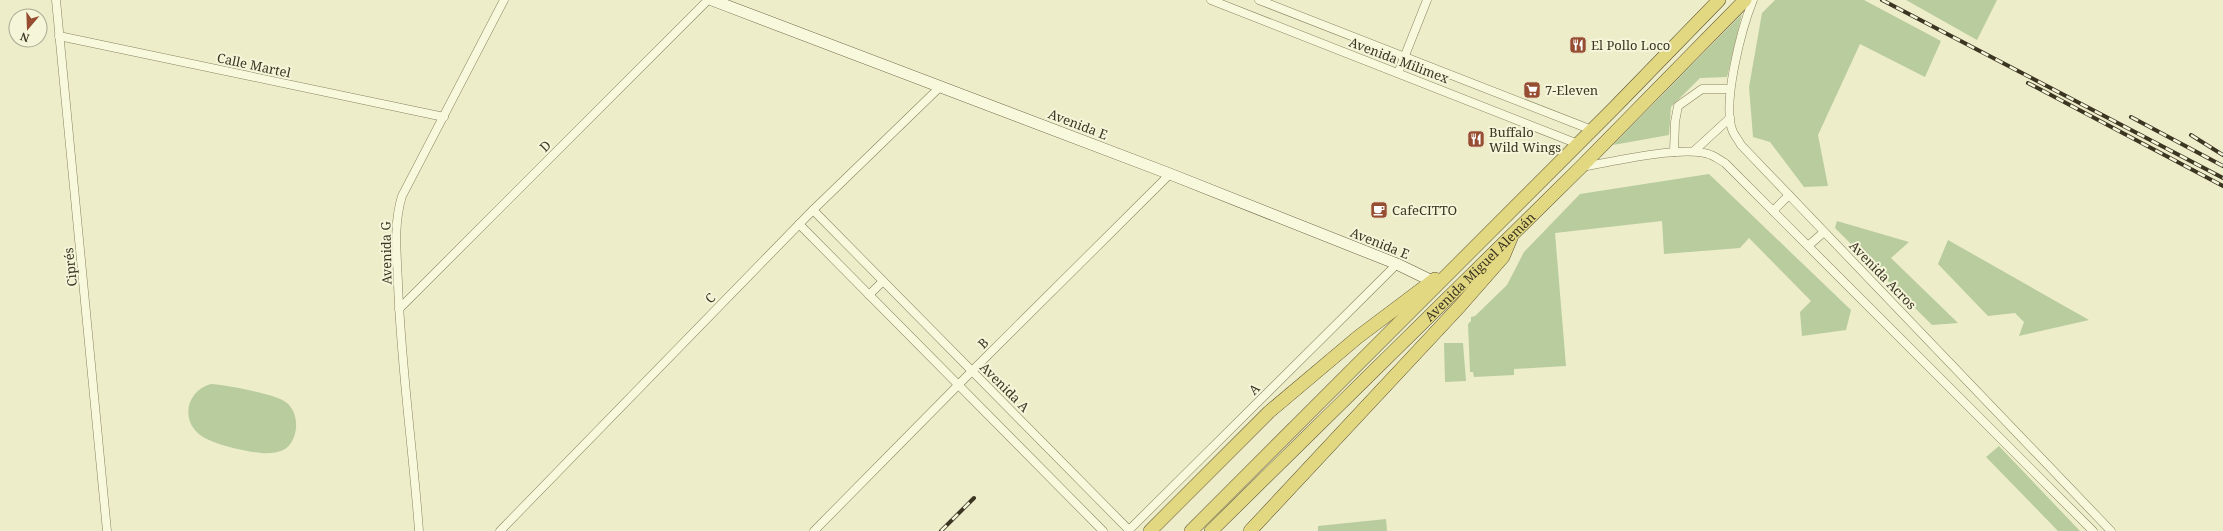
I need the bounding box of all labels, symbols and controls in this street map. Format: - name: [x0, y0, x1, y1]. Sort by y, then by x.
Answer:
- north arrow: [8, 8, 48, 48]
- text: N: [18, 29, 31, 46]
- street label: Avenida Milimex: [1347, 33, 1452, 87]
- restaurant icon: El Pollo Loco: [1568, 35, 1588, 55]
- place label: El Pollo Loco: [1591, 36, 1670, 54]
- street label: Calle Martel: [215, 48, 293, 82]
- supermarket icon: 7-Eleven: [1522, 80, 1542, 100]
- place label: 7-Eleven: [1545, 81, 1599, 99]
- street label: Avenida E: [1046, 104, 1110, 144]
- place label: Buffalo Wild Wings: [1489, 123, 1561, 156]
- restaurant icon: Buffalo Wild Wings: [1466, 129, 1486, 149]
- street label: D: [535, 136, 555, 156]
- cafe icon: CafeCITTO: [1369, 200, 1389, 220]
- place label: CafeCITTO: [1392, 201, 1457, 219]
- street label: Avenida Miguel Alemán: [1421, 208, 1539, 325]
- street label: Avenida G: [376, 220, 396, 285]
- street label: Avenida E: [1348, 223, 1412, 263]
- street label: Avenida Acros: [1846, 237, 1920, 313]
- street label: Ciprés: [59, 247, 81, 287]
- street label: C: [701, 289, 719, 307]
- street label: B: [974, 334, 992, 352]
- street label: Avenida A: [976, 358, 1034, 416]
- street label: A: [1244, 379, 1264, 399]

